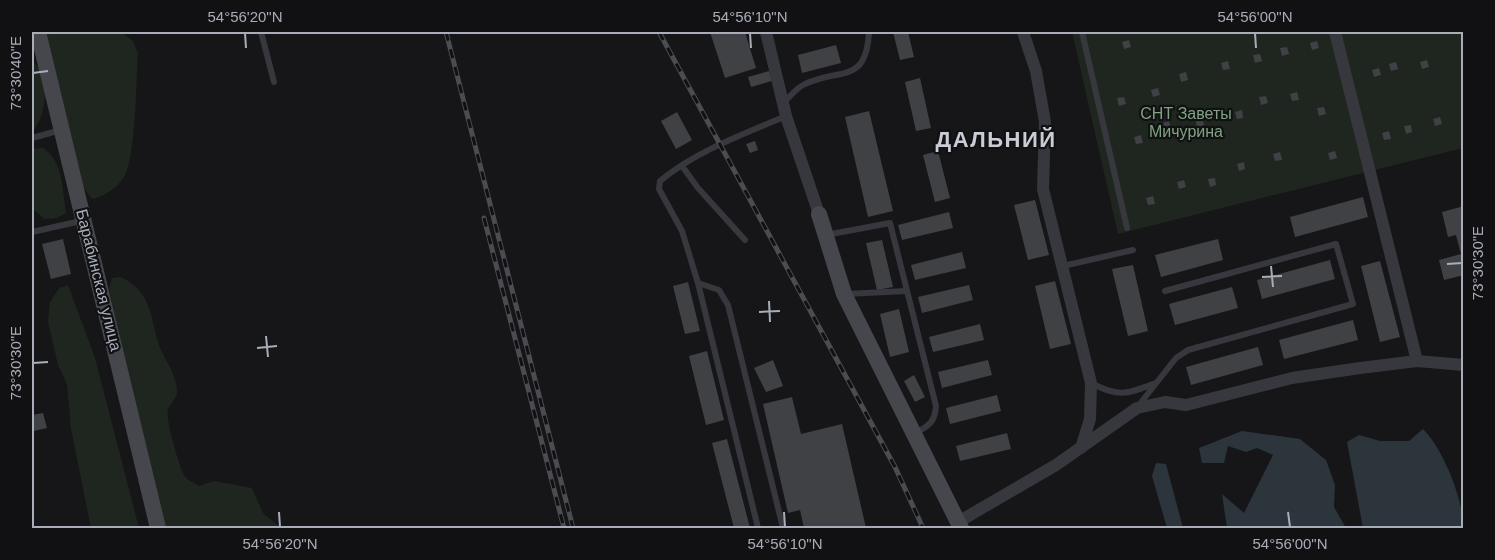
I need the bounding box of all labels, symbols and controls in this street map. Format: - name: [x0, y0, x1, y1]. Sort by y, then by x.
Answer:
- text: 54°56'20"N: [207, 8, 283, 25]
- text: 54°56'10"N: [712, 8, 788, 25]
- text: 54°56'00"N: [1217, 8, 1293, 25]
- text: 73°30'40"E: [7, 36, 24, 110]
- park label: СНТ Заветы Мичурина: [1140, 105, 1232, 140]
- district label: ДАЛЬНИЙ: [935, 127, 1057, 152]
- street label: Барабинская улица: [73, 207, 125, 353]
- text: 73°30'30"E: [1469, 226, 1486, 300]
- text: 73°30'30"E: [7, 326, 24, 400]
- text: 54°56'20"N: [242, 535, 318, 552]
- text: 54°56'10"N: [747, 535, 823, 552]
- text: 54°56'00"N: [1252, 535, 1328, 552]

